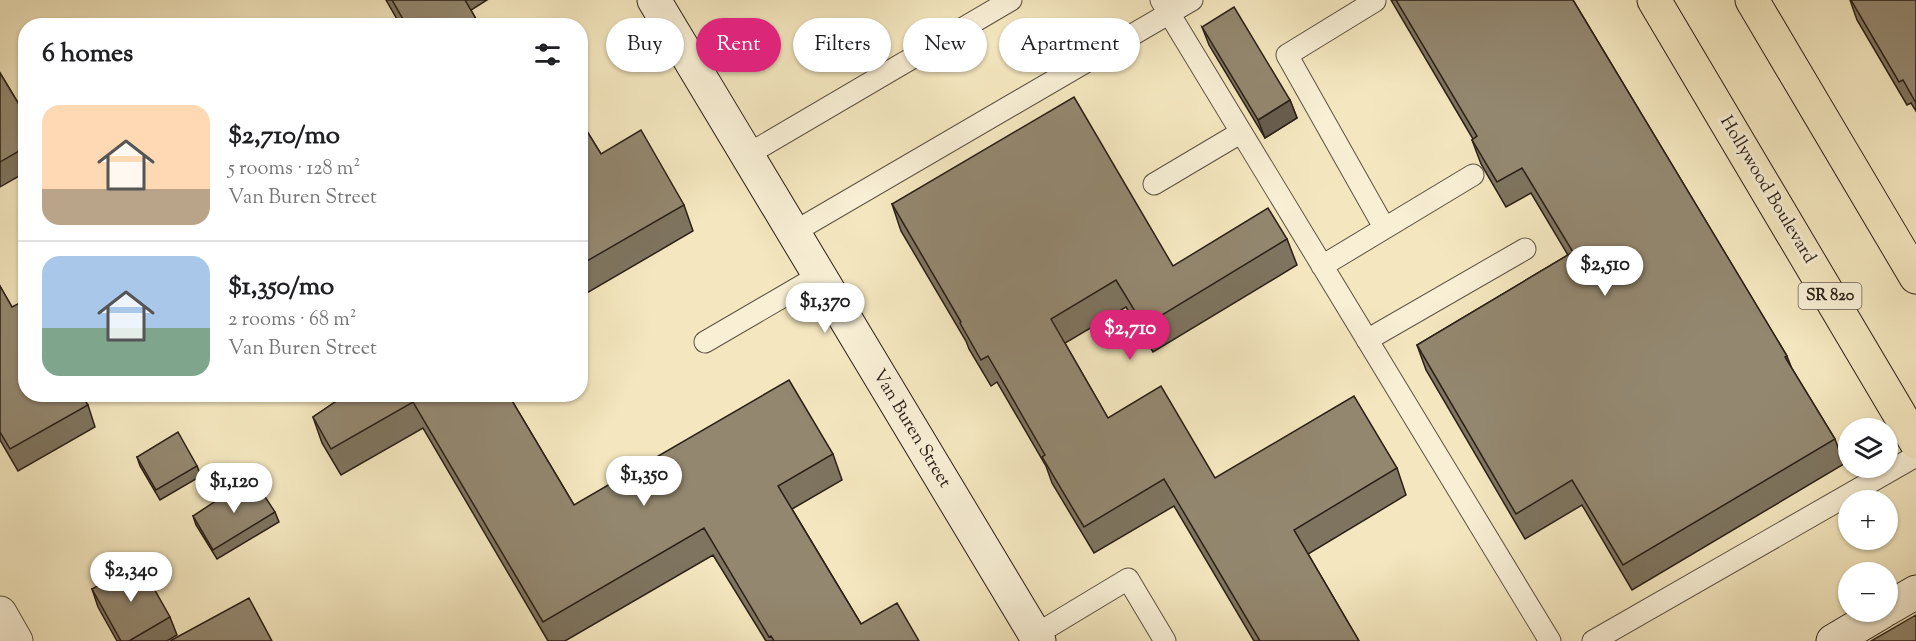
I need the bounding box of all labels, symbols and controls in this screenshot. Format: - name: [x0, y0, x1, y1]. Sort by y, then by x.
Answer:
- chip: Buy: [606, 18, 684, 72]
- chip: Rent: [696, 18, 781, 72]
- chip: Filters: [793, 18, 891, 72]
- chip: New: [903, 18, 987, 72]
- chip: Apartment: [999, 18, 1140, 72]
- text: 6 homes: [42, 36, 133, 73]
- icon: filters: [531, 38, 564, 71]
- street label: Hollywood Boulevard: [1713, 111, 1821, 269]
- text: $2,710/mo: [228, 118, 340, 155]
- icon: home: [90, 129, 162, 201]
- text: 5 rooms · 128 m²: [228, 155, 360, 184]
- text: Van Buren Street: [228, 184, 377, 213]
- pin: $2,510: [1556, 246, 1654, 297]
- text: $2,510: [1580, 251, 1630, 280]
- text: $1,350/mo: [228, 269, 334, 306]
- icon: home: [90, 280, 162, 352]
- pin: $1,370: [776, 283, 874, 334]
- road number: SR 820: [1798, 283, 1862, 309]
- text: $1,370: [800, 288, 850, 317]
- text: 2 rooms · 68 m²: [228, 306, 356, 335]
- pin: $2,710: [1081, 310, 1179, 361]
- text: $2,710: [1104, 315, 1156, 344]
- text: Van Buren Street: [228, 335, 377, 364]
- street label: Van Buren Street: [865, 365, 957, 493]
- map controls: [1838, 418, 1898, 622]
- button: layers: [1838, 418, 1898, 478]
- pin: $1,350: [595, 456, 693, 507]
- text: $1,350: [620, 461, 668, 490]
- pin: $1,120: [185, 463, 283, 514]
- text: $1,120: [209, 468, 259, 497]
- button: +: [1838, 490, 1898, 550]
- pin: $2,340: [82, 552, 180, 603]
- text: $2,340: [104, 557, 158, 586]
- button: −: [1838, 562, 1898, 622]

